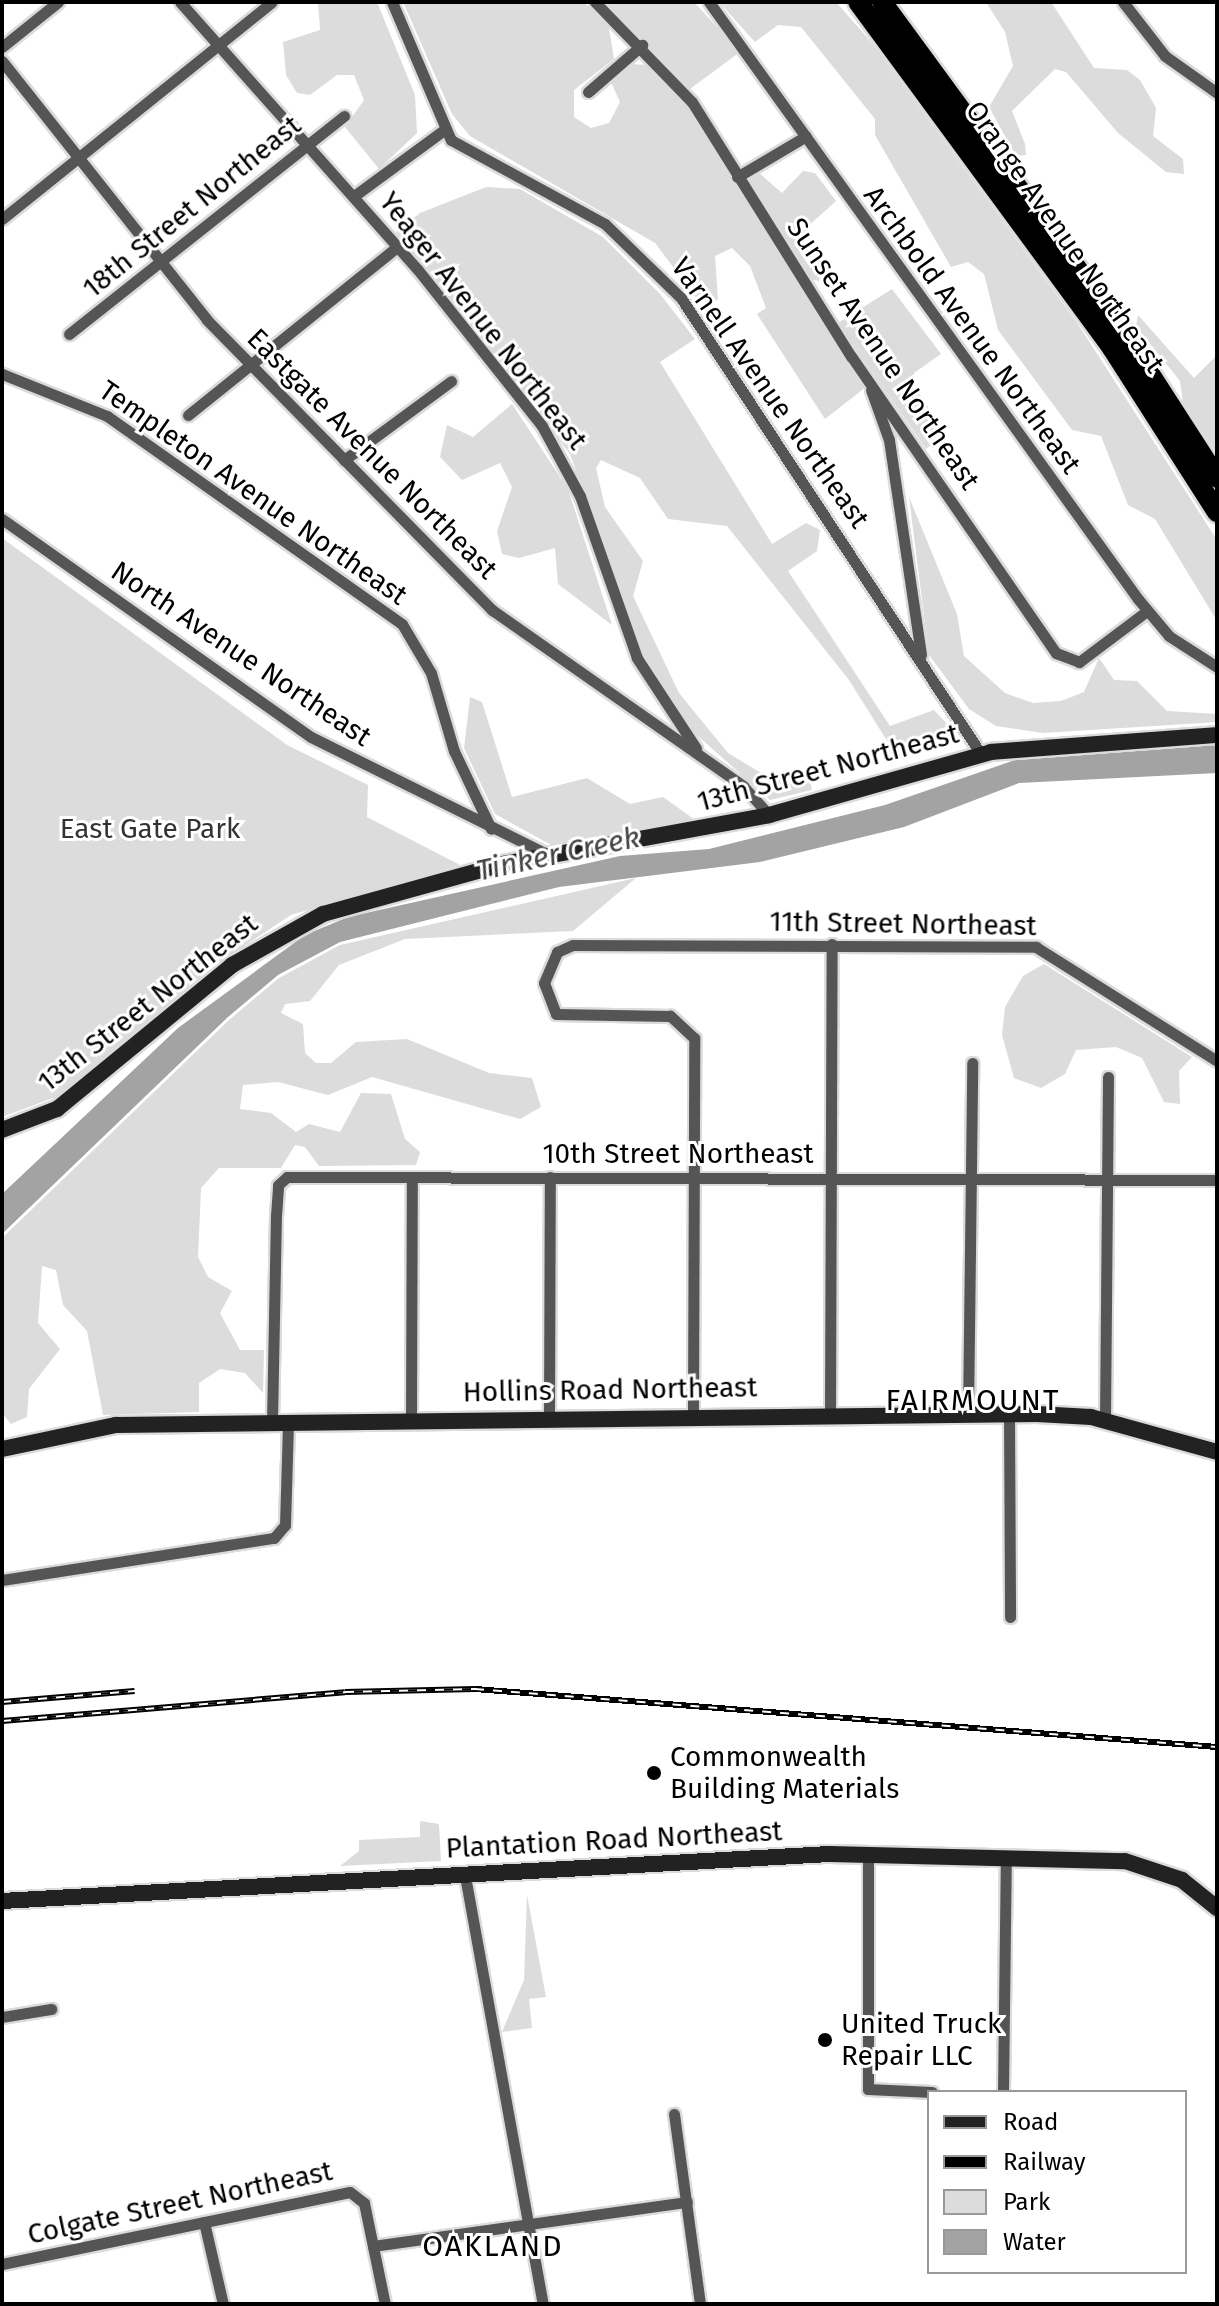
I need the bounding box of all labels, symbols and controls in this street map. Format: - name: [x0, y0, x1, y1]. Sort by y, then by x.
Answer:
- street label: Orange Avenue Northeast: [958, 95, 1172, 379]
- street label: 18th Street Northeast: [76, 109, 308, 305]
- street label: Archbold Avenue Northeast: [856, 180, 1088, 480]
- street label: Yeager Avenue Northeast: [372, 186, 594, 456]
- street label: Sunset Avenue Northeast: [780, 212, 986, 496]
- street label: Varnell Avenue Northeast: [664, 251, 876, 535]
- street label: Eastgate Avenue Northeast: [240, 322, 504, 586]
- street label: Templeton Avenue Northeast: [93, 374, 413, 612]
- street label: North Avenue Northeast: [105, 554, 377, 754]
- street label: 13th Street Northeast: [694, 717, 962, 819]
- park label: East Gate Park: [60, 812, 240, 846]
- water label: Tinker Creek: [473, 819, 643, 889]
- street label: 11th Street Northeast: [769, 905, 1037, 943]
- street label: 13th Street Northeast: [32, 907, 264, 1099]
- street label: 10th Street Northeast: [543, 1137, 813, 1171]
- street label: Hollins Road Northeast: [462, 1371, 758, 1409]
- district label: FAIRMOUNT: [885, 1382, 1061, 1418]
- place label: Commonwealth Building Materials: [670, 1740, 899, 1806]
- marker: Commonwealth Building Materials: [645, 1764, 663, 1782]
- street label: Plantation Road Northeast: [445, 1814, 783, 1866]
- place label: United Truck Repair LLC: [841, 2007, 1001, 2073]
- marker: United Truck Repair LLC: [816, 2031, 834, 2049]
- legend: [927, 2090, 1187, 2274]
- text: Road: [1003, 2108, 1058, 2136]
- text: Railway: [1003, 2148, 1086, 2176]
- street label: Colgate Street Northeast: [25, 2154, 335, 2252]
- text: Park: [1003, 2188, 1050, 2216]
- district label: OAKLAND: [422, 2228, 564, 2264]
- text: Water: [1003, 2228, 1066, 2256]

